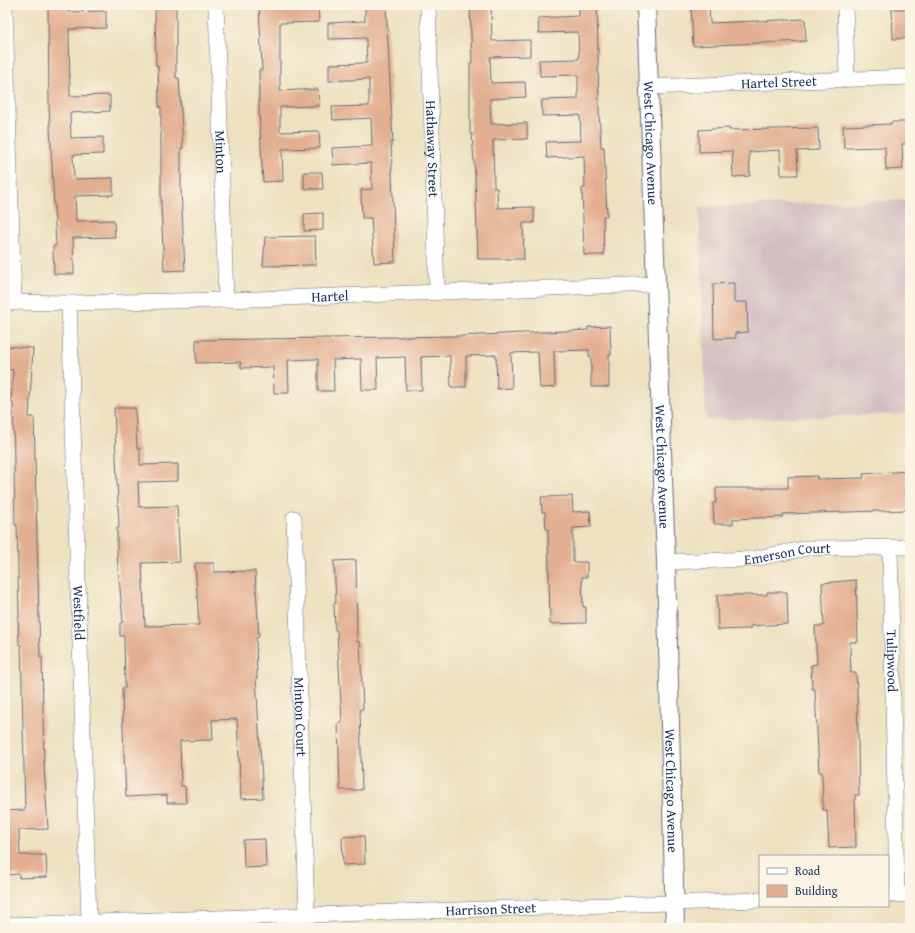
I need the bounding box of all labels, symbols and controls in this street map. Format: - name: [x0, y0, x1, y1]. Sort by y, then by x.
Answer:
- street label: Hartel Street: [741, 71, 817, 93]
- street label: West Chicago Avenue: [639, 81, 663, 206]
- street label: Hathaway Street: [421, 100, 444, 198]
- street label: Minton: [210, 130, 232, 174]
- street label: Hartel: [311, 285, 349, 307]
- street label: West Chicago Avenue: [650, 404, 675, 529]
- street label: Emerson Court: [744, 538, 831, 569]
- street label: Westfield: [68, 585, 90, 641]
- street label: Tulipwood: [882, 630, 903, 693]
- street label: Minton Court: [289, 677, 312, 757]
- street label: West Chicago Avenue: [660, 728, 683, 853]
- legend: [759, 855, 889, 907]
- text: Road: [795, 862, 821, 879]
- text: Building: [795, 882, 838, 899]
- street label: Harrison Street: [445, 897, 536, 920]

